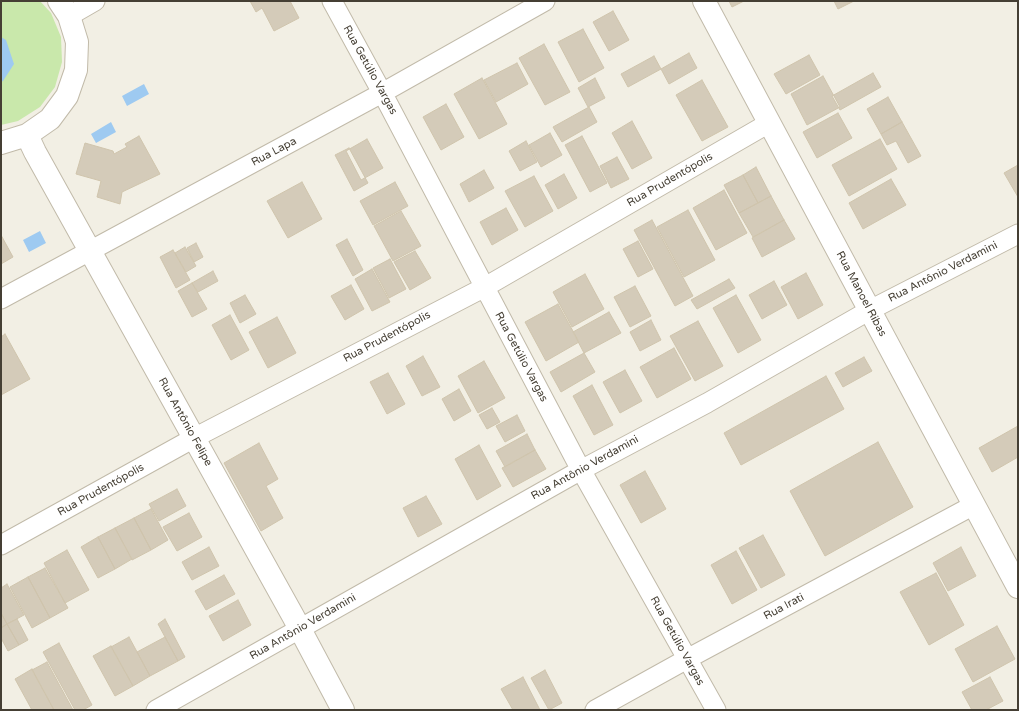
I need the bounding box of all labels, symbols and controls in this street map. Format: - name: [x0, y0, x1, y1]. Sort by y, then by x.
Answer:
- street label: Rua Getúlio Vargas: [340, 23, 400, 117]
- street label: Rua Lapa: [249, 135, 299, 169]
- street label: Rua Prudentópolis: [625, 150, 715, 210]
- street label: Rua Antônio Verdamini: [886, 239, 1000, 305]
- street label: Rua Manoel Ribas: [833, 249, 889, 339]
- street label: Rua Prudentópolis: [341, 308, 433, 366]
- street label: Rua Getúlio Vargas: [492, 310, 550, 404]
- street label: Rua Antônio Felipe: [155, 375, 215, 469]
- street label: Rua Antônio Verdamini: [529, 433, 641, 503]
- street label: Rua Prudentópolis: [56, 461, 146, 519]
- street label: Rua Antônio Verdamini: [247, 591, 359, 663]
- street label: Rua Irati: [762, 591, 806, 623]
- street label: Rua Getúlio Vargas: [647, 594, 707, 688]

